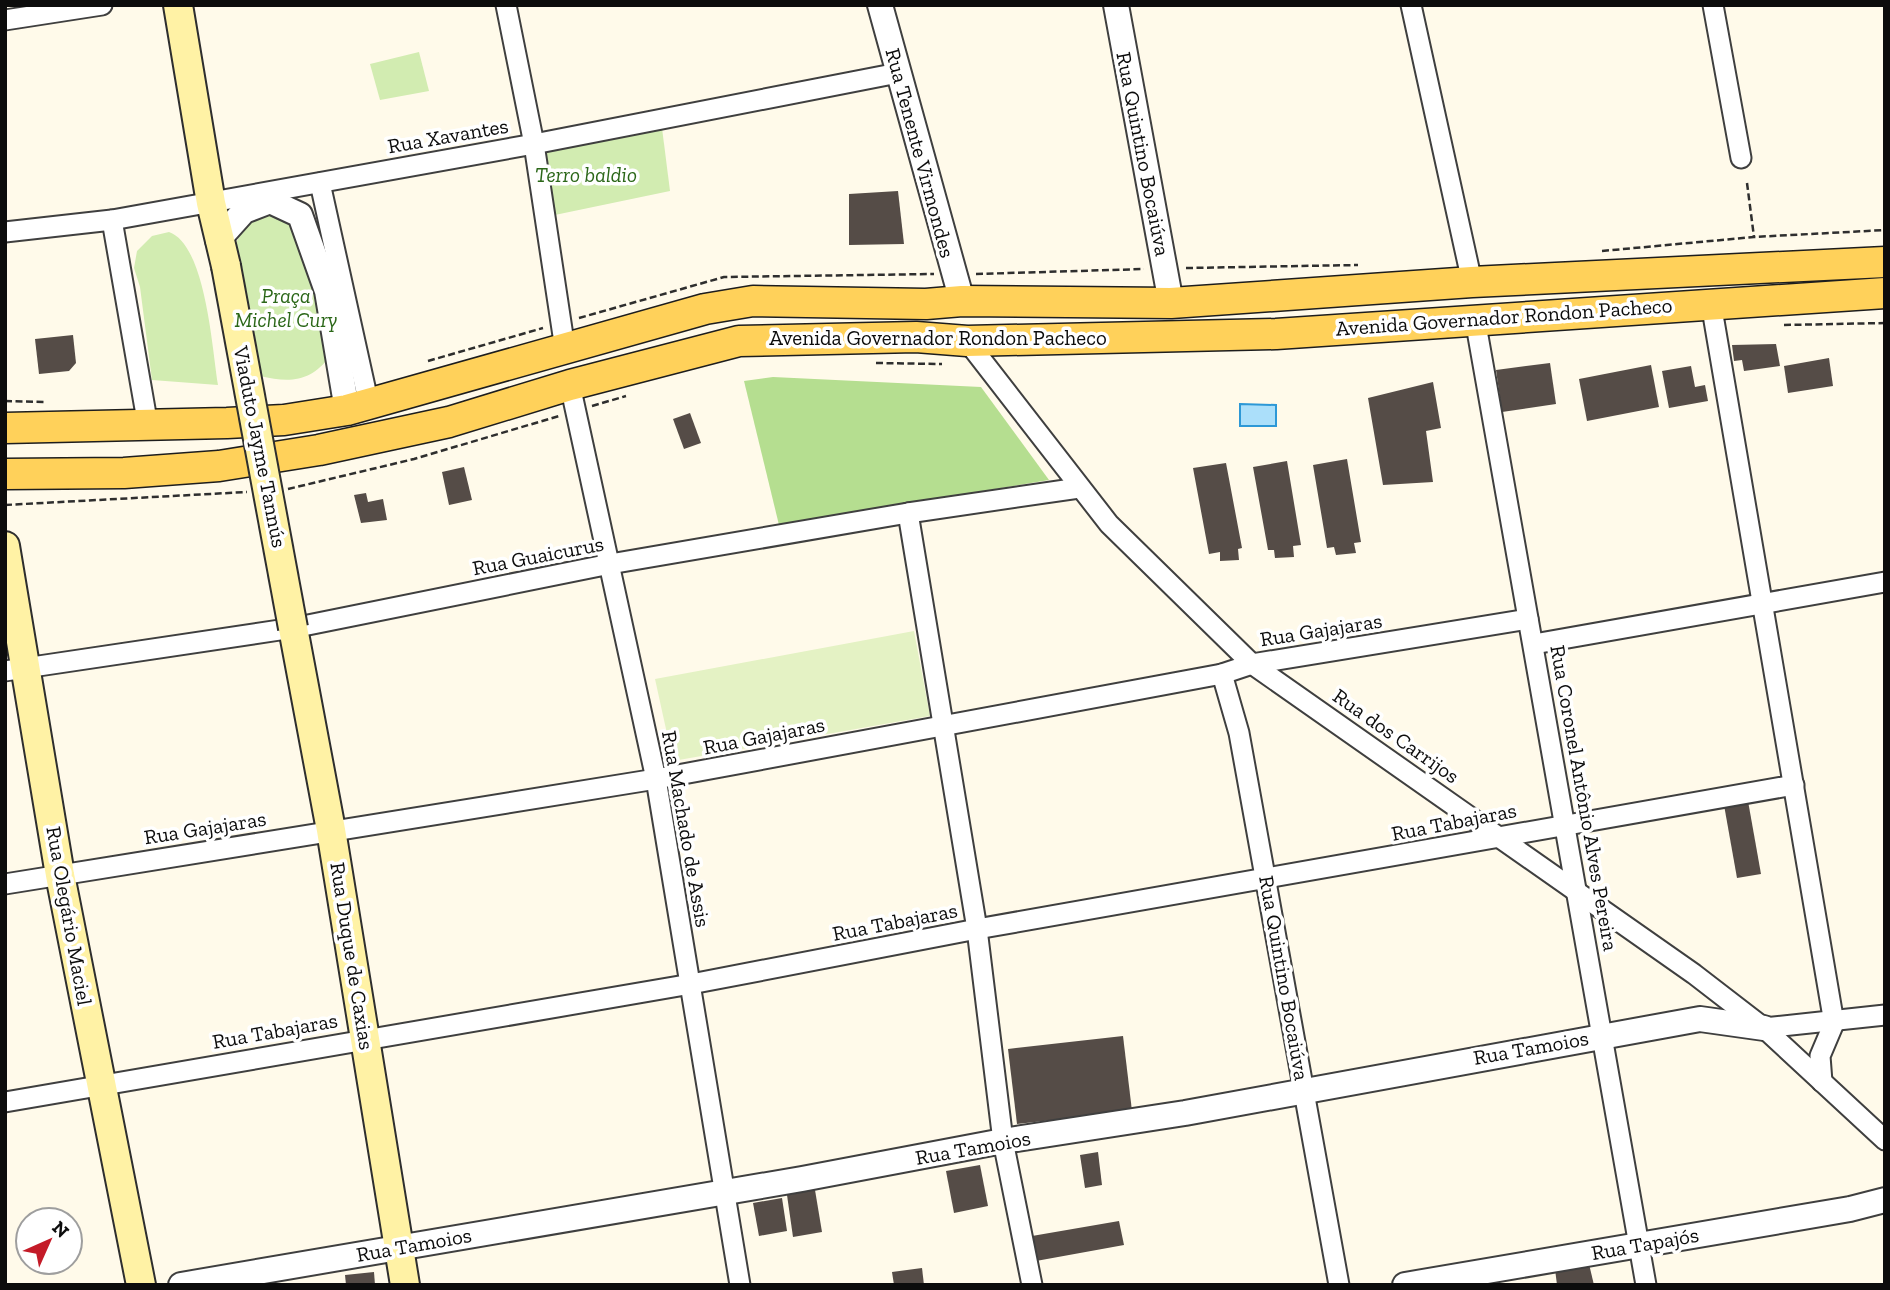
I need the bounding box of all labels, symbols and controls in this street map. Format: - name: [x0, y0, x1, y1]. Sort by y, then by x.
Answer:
- street label: Rua Tenente Virmondes: [880, 45, 960, 260]
- street label: Rua Quintino Bocaiúva: [1111, 50, 1176, 258]
- street label: Rua Xavantes: [386, 113, 510, 158]
- park label: Terro baldio: [535, 162, 637, 187]
- park label: Praça Michel Cury: [235, 283, 338, 332]
- street label: Avenida Governador Rondon Pacheco: [1335, 292, 1673, 341]
- street label: Avenida Governador Rondon Pacheco: [769, 325, 1107, 350]
- street label: Viaduto Jayme Tannús: [228, 343, 292, 550]
- street label: Rua Guaicurus: [470, 531, 606, 580]
- street label: Rua Gajajaras: [1258, 608, 1384, 652]
- street label: Rua Coronel Antônio Alves Pereira: [1545, 643, 1624, 953]
- street label: Rua dos Carrijos: [1328, 683, 1464, 789]
- street label: Rua Gajajaras: [701, 711, 827, 761]
- street label: Rua Machado de Assis: [657, 729, 716, 929]
- street label: Rua Tabajaras: [1389, 797, 1519, 847]
- street label: Rua Gajajaras: [142, 806, 268, 850]
- street label: Rua Olegário Maciel: [41, 824, 98, 1008]
- street label: Rua Duque de Caxias: [325, 860, 380, 1052]
- street label: Rua Quintino Bocaiúva: [1254, 874, 1315, 1082]
- street label: Rua Tabajaras: [830, 897, 960, 947]
- street label: Rua Tabajaras: [210, 1007, 340, 1055]
- street label: Rua Tamoios: [1471, 1025, 1590, 1070]
- street label: Rua Tamoios: [913, 1125, 1032, 1170]
- north arrow: [14, 1206, 84, 1276]
- text: N: [47, 1216, 74, 1243]
- street label: Rua Tamoios: [354, 1222, 473, 1267]
- street label: Rua Tapajós: [1589, 1222, 1701, 1266]

